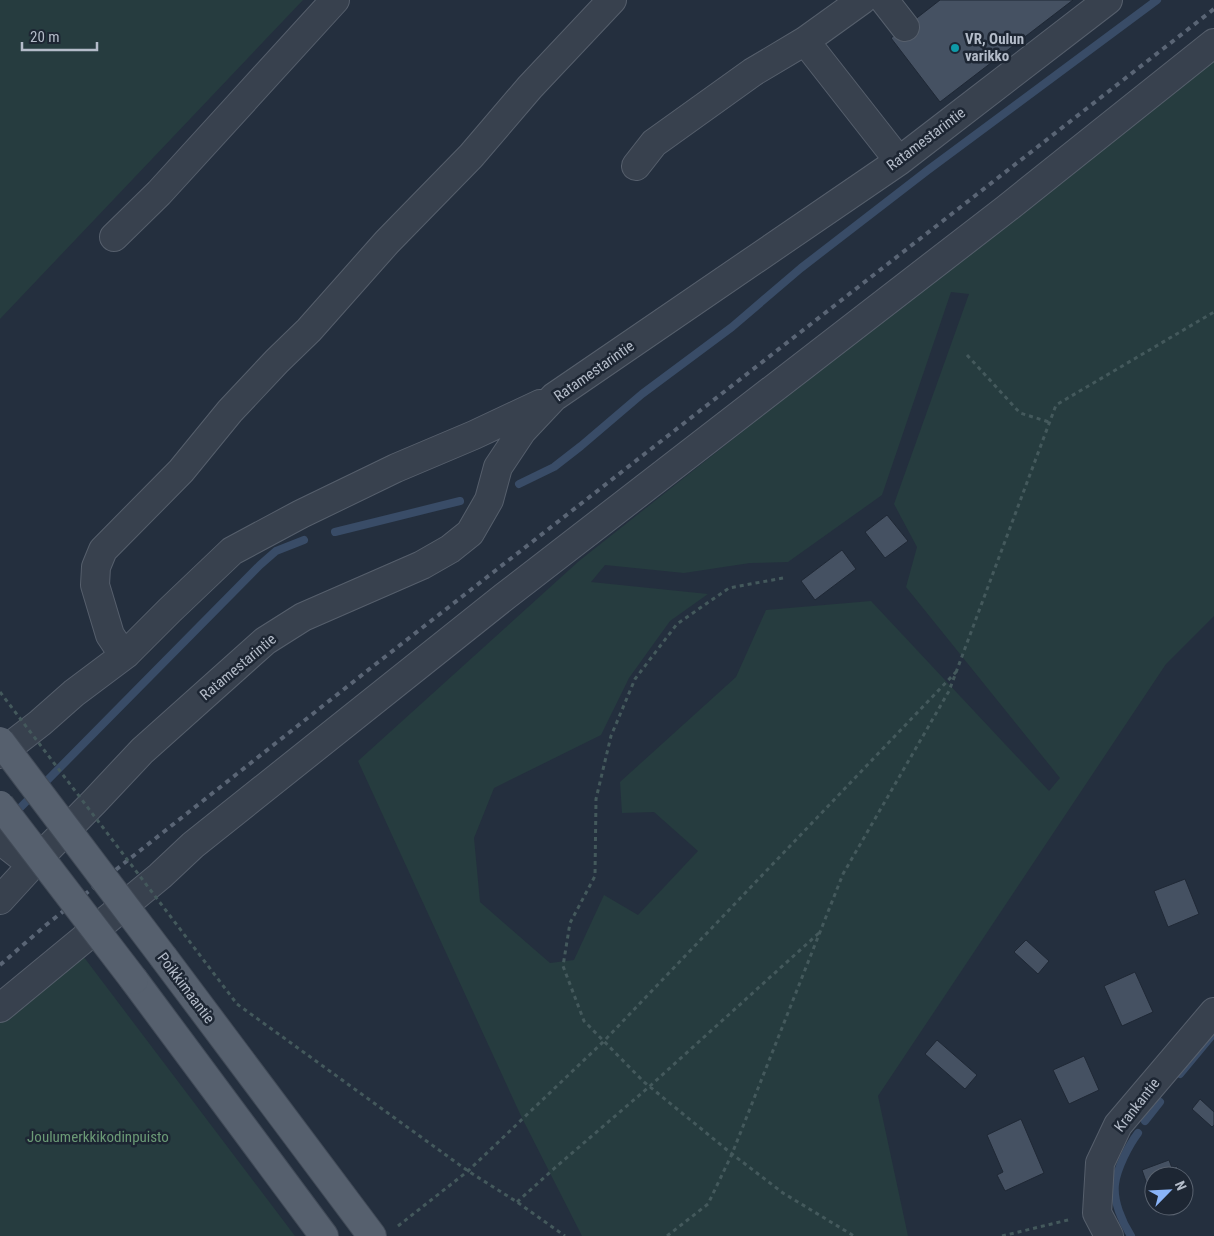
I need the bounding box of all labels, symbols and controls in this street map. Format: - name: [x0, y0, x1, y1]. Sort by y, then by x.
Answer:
- scale bar: [22, 20, 98, 52]
- text: 20 m: [30, 28, 60, 46]
- place label: VR, Oulun varikko: [965, 30, 1024, 65]
- marker: VR, Oulun varikko: [949, 42, 961, 54]
- street label: Ratamestarintie: [883, 104, 969, 174]
- street label: Ratamestarintie: [550, 337, 638, 405]
- street label: Ratamestarintie: [196, 630, 280, 704]
- street label: Poikkimaantie: [154, 949, 218, 1027]
- street label: Krankantie: [1111, 1075, 1163, 1135]
- park label: Joulumerkkikodinpuisto: [27, 1128, 169, 1146]
- north arrow: [1144, 1166, 1194, 1216]
- text: N: [1172, 1179, 1190, 1193]

